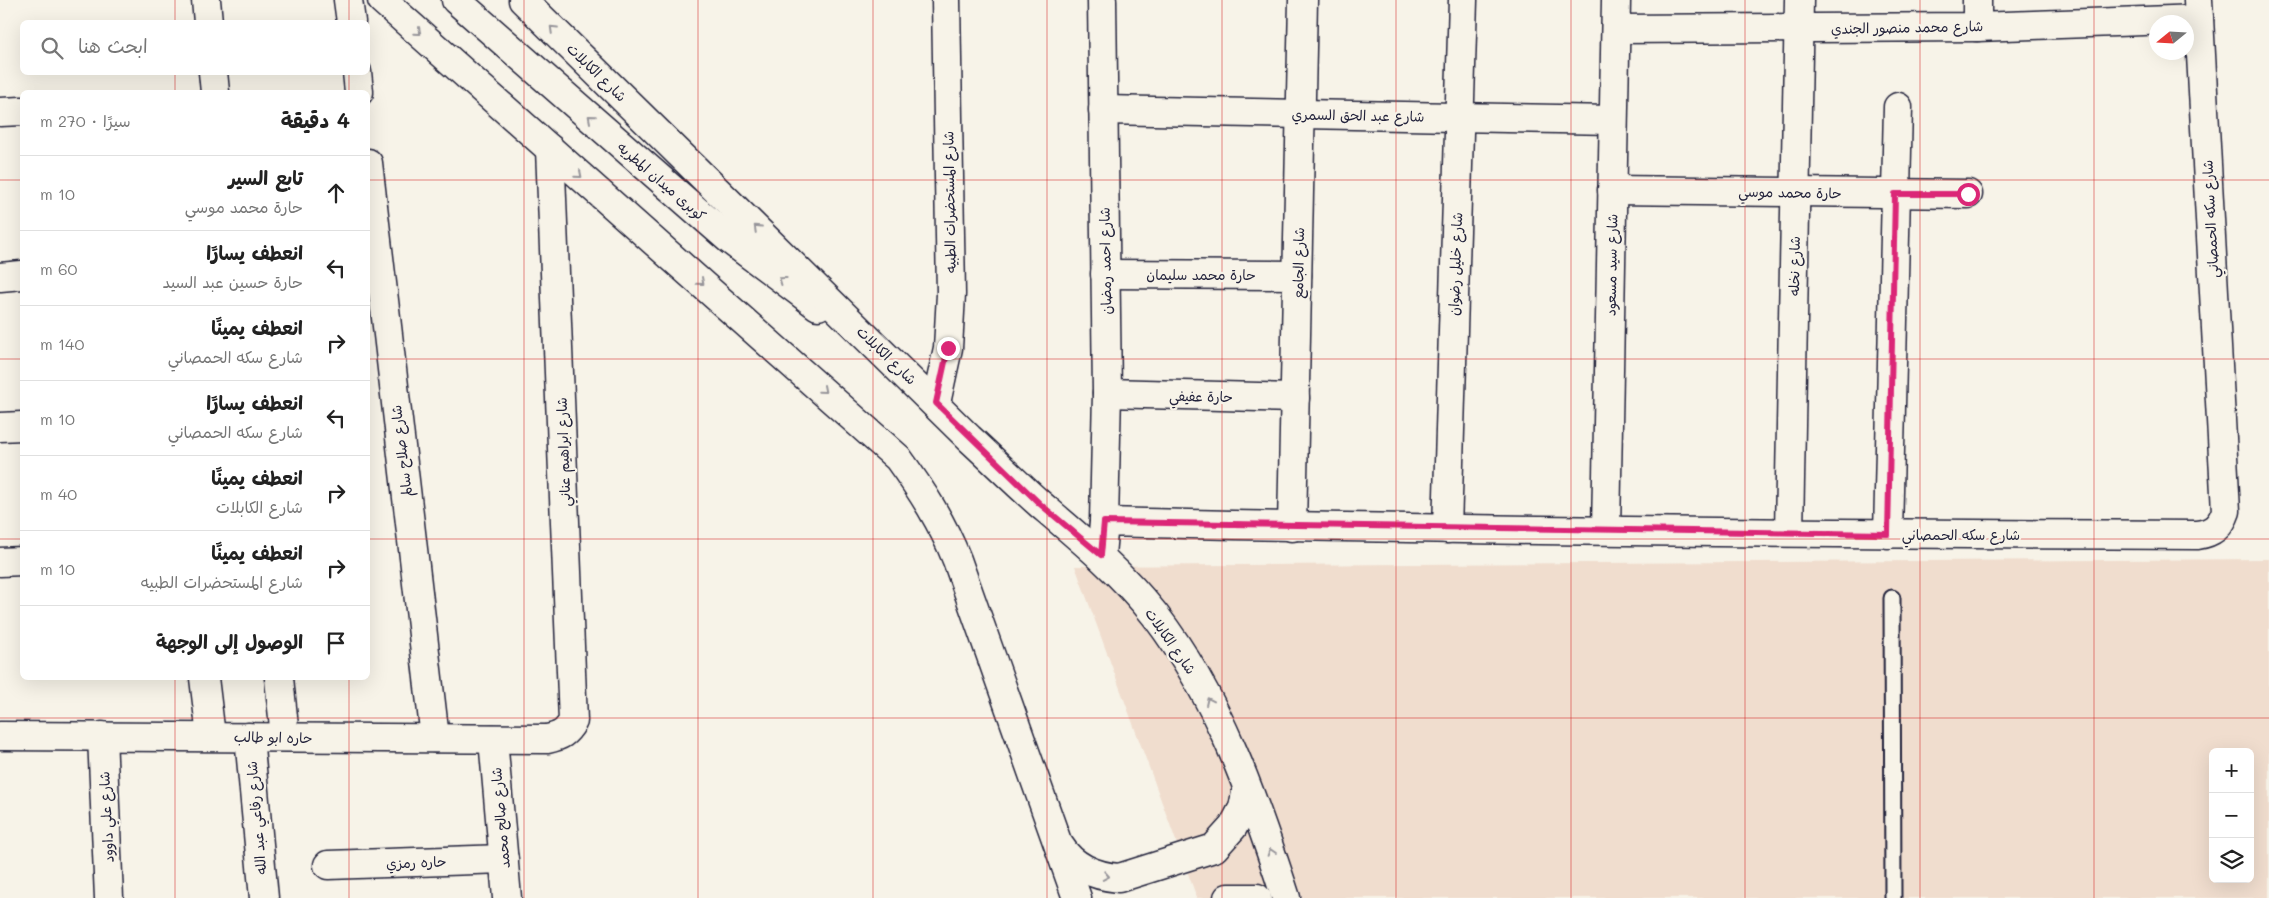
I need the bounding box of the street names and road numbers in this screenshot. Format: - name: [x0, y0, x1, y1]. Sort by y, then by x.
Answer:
- street label: شارع محمد منصور الجندي: [1831, 16, 1983, 40]
- street label: شارع الكابلات: [562, 39, 631, 106]
- street label: شارع عبد الحق السمري: [1291, 104, 1424, 128]
- street label: شارع المستحضرات الطبيه: [938, 131, 961, 273]
- street label: كوبرى ميدان المطريه: [613, 137, 710, 225]
- street label: شارع سكه الحمصاني: [2197, 159, 2227, 279]
- street label: حارة محمد موسي: [1738, 182, 1842, 206]
- street label: شارع احمد رمضان: [1095, 207, 1116, 315]
- street label: شارع خليل رضوان: [1444, 212, 1467, 316]
- street label: شارع سيد مسعود: [1601, 214, 1622, 316]
- street label: شارع الجامع: [1288, 227, 1310, 299]
- street label: شارع نخله: [1784, 236, 1805, 296]
- street label: حارة محمد سليمان: [1146, 265, 1256, 284]
- street label: شارع الكابلات: [852, 322, 921, 389]
- street label: حارة عفيفي: [1169, 386, 1233, 410]
- street label: شارع ابراهيم عناني: [552, 397, 578, 507]
- street label: شارع صلاح سالم: [386, 404, 418, 498]
- street label: شارع سكه الحمصاني: [1902, 525, 2020, 548]
- street label: شارع الكابلات: [1140, 604, 1201, 678]
- street label: حاره ابو طالب: [234, 727, 312, 747]
- street label: شارع رفاعي عبد الله: [242, 760, 274, 876]
- street label: شارع صالح محمد: [486, 767, 515, 869]
- street label: شارع علي داوود: [94, 771, 122, 863]
- street label: حاره رمزي: [386, 851, 446, 875]

